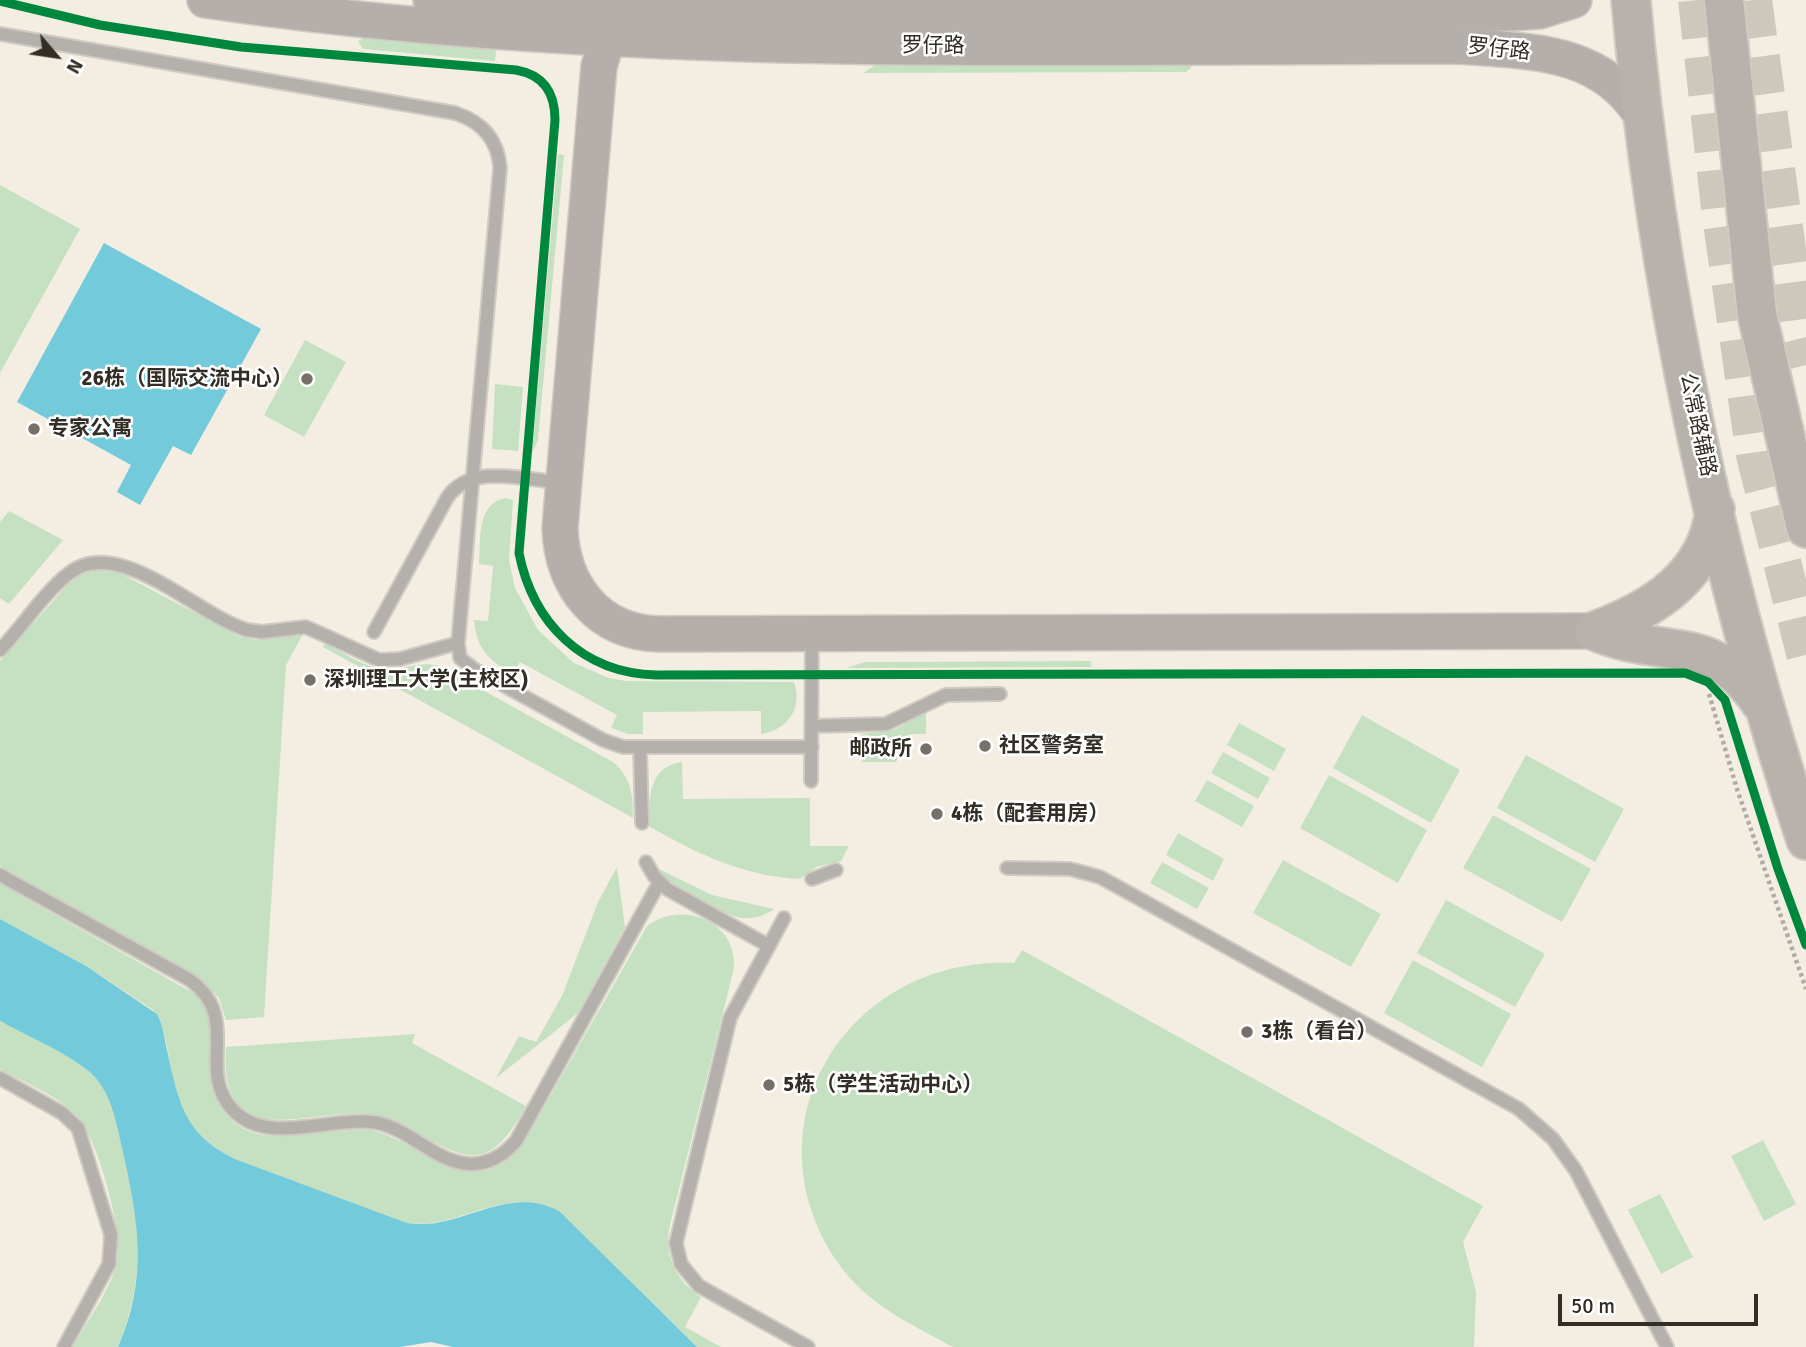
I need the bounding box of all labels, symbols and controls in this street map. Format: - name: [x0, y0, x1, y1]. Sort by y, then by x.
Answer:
- north arrow: [21, 21, 91, 91]
- street label: 罗仔路: [902, 33, 964, 59]
- street label: 罗仔路: [1466, 34, 1532, 66]
- text: N: [61, 55, 88, 78]
- place label: 26栋（国际交流中心）: [81, 366, 293, 392]
- marker: 26栋（国际交流中心）: [299, 371, 315, 387]
- street label: 公常路辅路: [1674, 371, 1720, 479]
- place label: 专家公寓: [48, 416, 132, 442]
- marker: 专家公寓: [26, 421, 42, 437]
- place label: 深圳理工大学(主校区): [324, 667, 529, 693]
- marker: 深圳理工大学(主校区): [302, 672, 318, 688]
- place label: 社区警务室: [999, 733, 1104, 759]
- place label: 邮政所: [849, 736, 912, 762]
- marker: 社区警务室: [977, 738, 993, 754]
- marker: 邮政所: [918, 741, 934, 757]
- place label: 4栋（配套用房）: [951, 801, 1109, 827]
- marker: 4栋（配套用房）: [929, 806, 945, 822]
- place label: 3栋（看台）: [1261, 1019, 1377, 1045]
- marker: 3栋（看台）: [1239, 1024, 1255, 1040]
- place label: 5栋（学生活动中心）: [783, 1072, 983, 1098]
- marker: 5栋（学生活动中心）: [761, 1077, 777, 1093]
- scale bar: [1561, 1280, 1760, 1324]
- text: 50 m: [1571, 1293, 1615, 1319]

